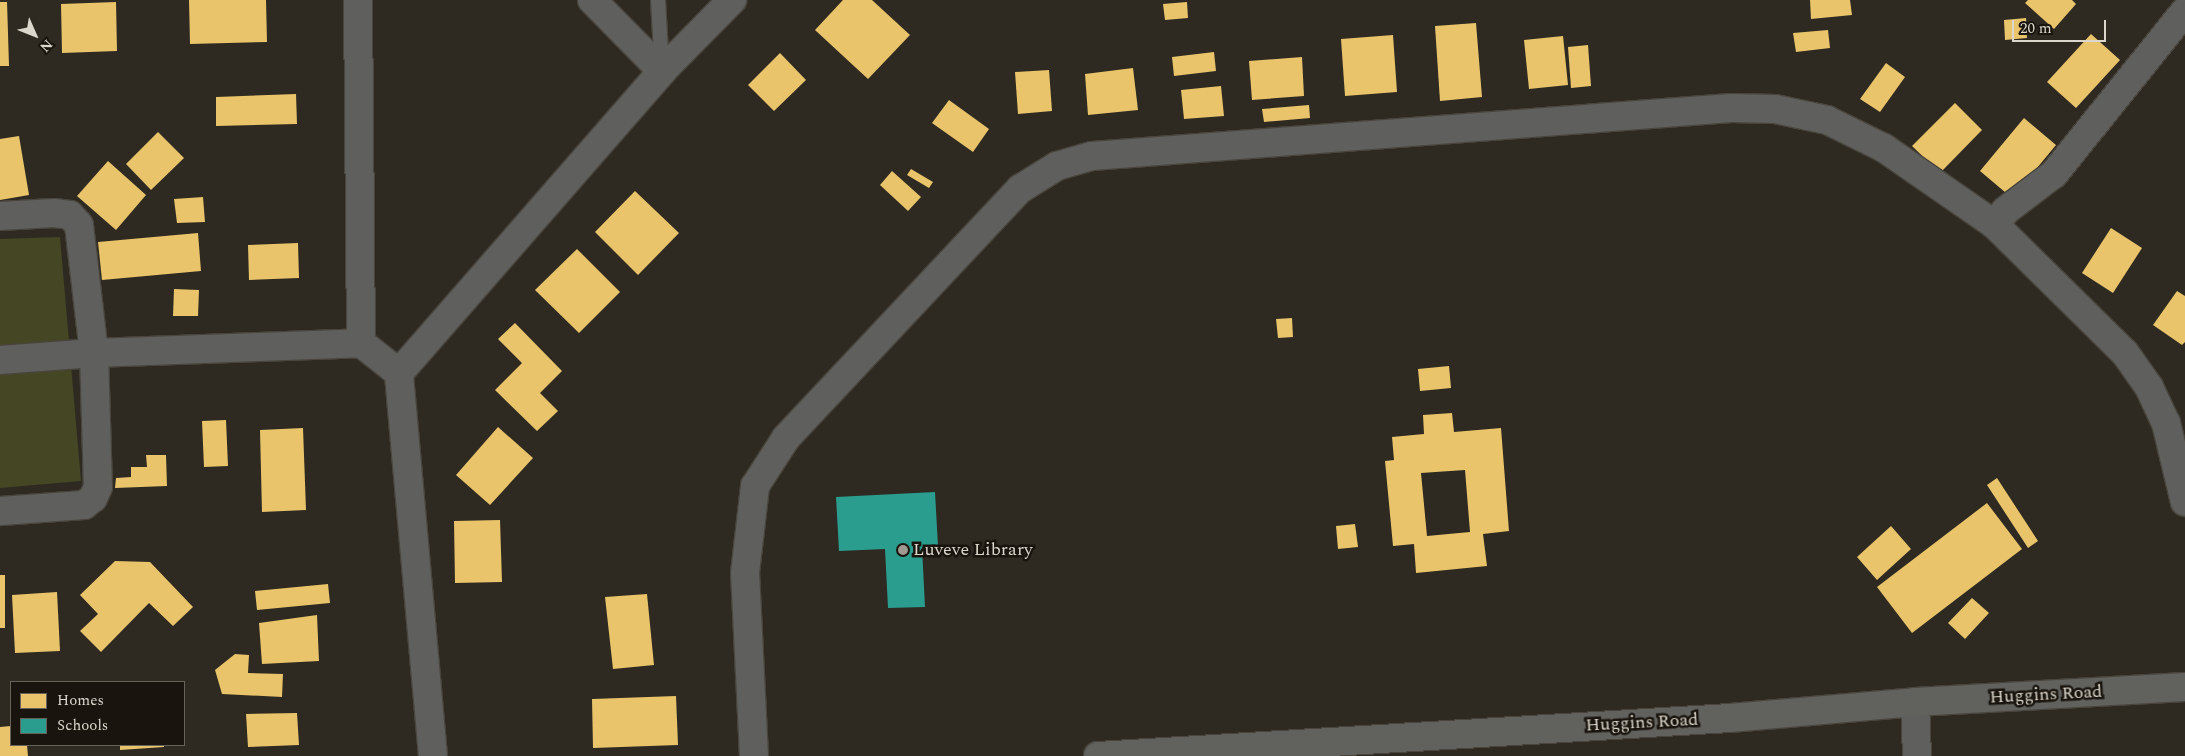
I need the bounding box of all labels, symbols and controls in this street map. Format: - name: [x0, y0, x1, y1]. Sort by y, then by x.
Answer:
- north arrow: [10, 10, 60, 60]
- scale bar: [2015, 10, 2109, 42]
- text: 20 m: [2020, 17, 2052, 40]
- text: N: [35, 34, 58, 57]
- place label: Luveve Library: [913, 539, 1033, 561]
- marker: Luveve Library: [897, 544, 909, 556]
- legend: [10, 681, 185, 746]
- street label: Huggins Road: [1989, 681, 2103, 709]
- text: Homes: [57, 689, 104, 712]
- street label: Huggins Road: [1585, 709, 1699, 737]
- text: Schools: [57, 714, 108, 737]

